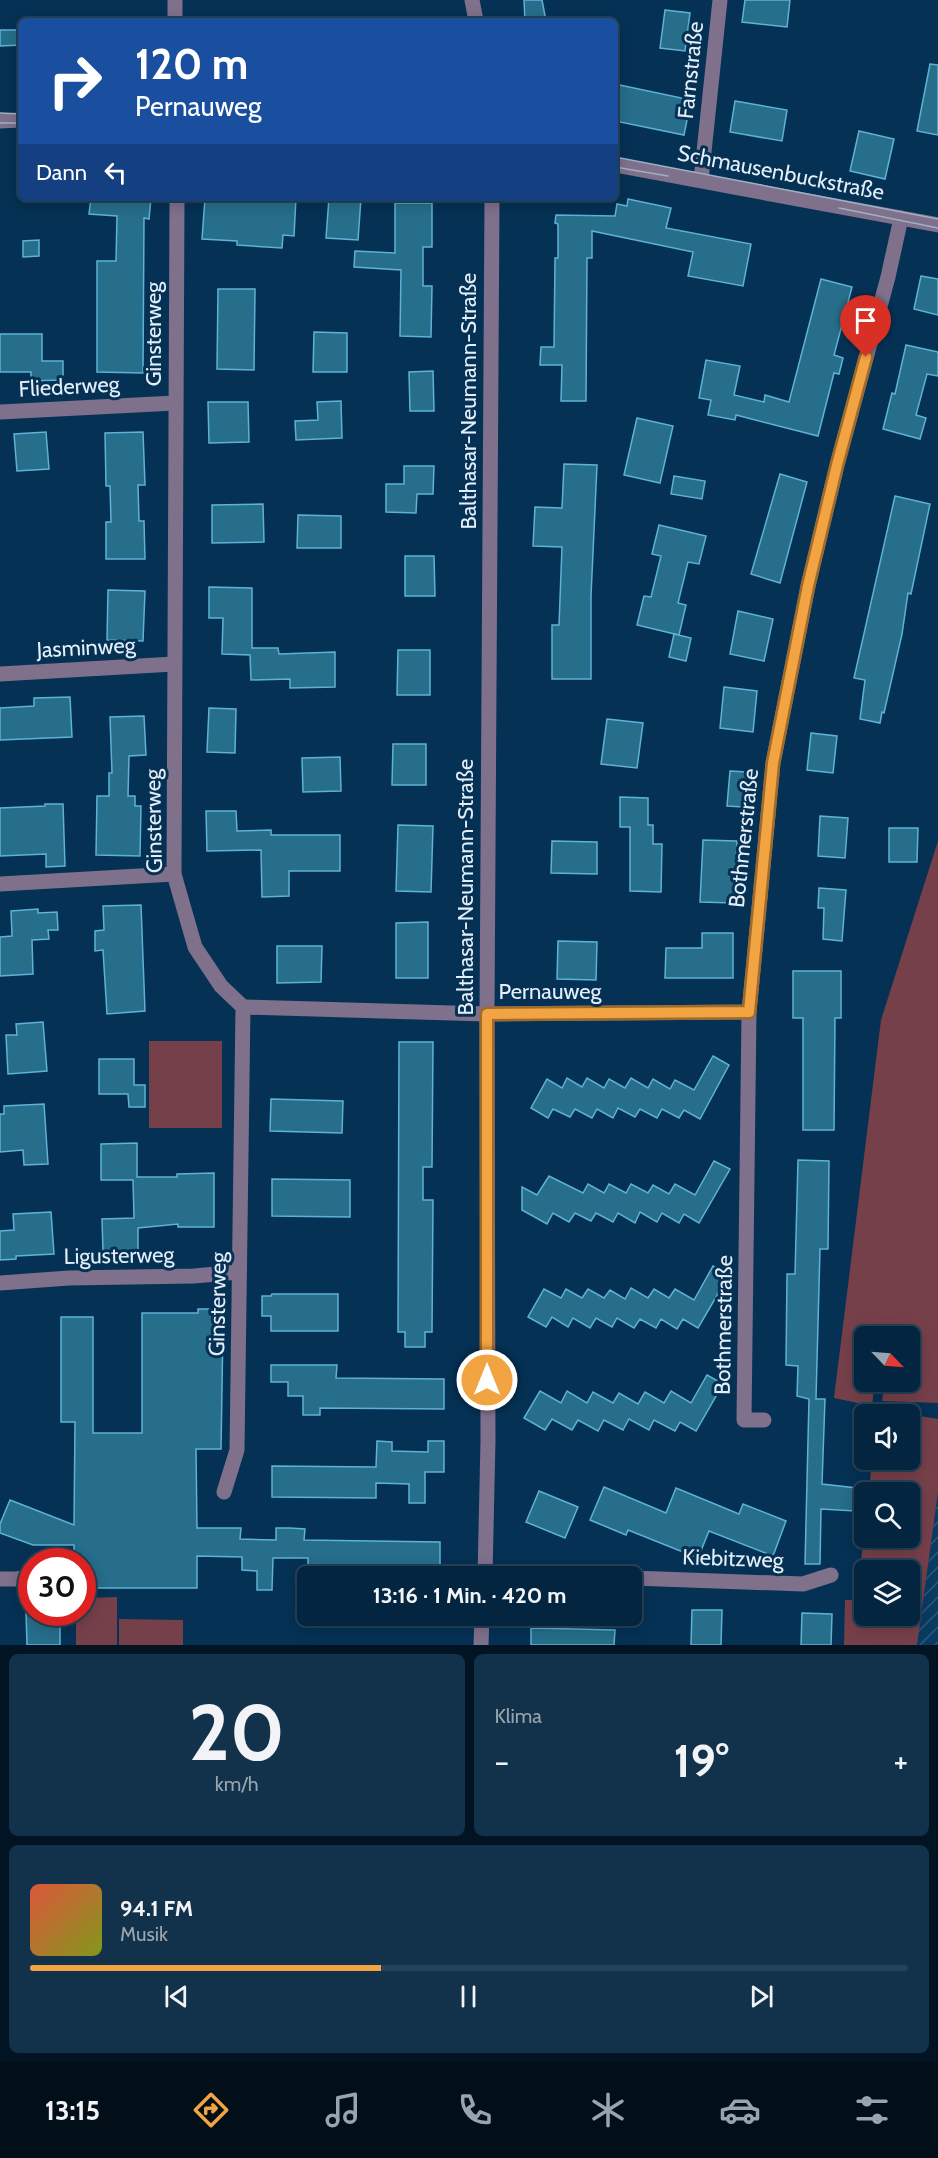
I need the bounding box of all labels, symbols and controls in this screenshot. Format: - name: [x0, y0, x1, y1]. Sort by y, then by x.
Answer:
- street label: Farnstraße: [672, 20, 709, 120]
- text: 120 m: [135, 38, 248, 90]
- icon: right: [36, 42, 114, 120]
- text: Pernauweg: [135, 90, 261, 123]
- street label: Schmausenbuckstraße: [675, 139, 887, 206]
- icon: left: [99, 156, 132, 189]
- text: Dann: [36, 159, 87, 186]
- street label: Balthasar-Neumann-Straße: [455, 273, 482, 529]
- street label: Ginsterweg: [140, 281, 167, 386]
- pin: [840, 295, 891, 357]
- icon: arrive: [849, 304, 882, 337]
- street label: Fliederweg: [18, 370, 121, 403]
- street label: Jasminweg: [35, 631, 137, 664]
- street label: Balthasar-Neumann-Straße: [452, 759, 479, 1015]
- street label: Bothmerstraße: [723, 767, 764, 909]
- street label: Ginsterweg: [139, 768, 168, 873]
- street label: Pernauweg: [499, 978, 603, 1005]
- street label: Ligusterweg: [63, 1241, 176, 1270]
- street label: Ginsterweg: [203, 1251, 232, 1356]
- street label: Bothmerstraße: [709, 1255, 738, 1395]
- north arrow: [854, 1326, 920, 1392]
- map controls: [854, 1326, 920, 1626]
- position arrow: [455, 1348, 519, 1412]
- button: sound: [854, 1404, 920, 1470]
- button: search: [854, 1482, 920, 1548]
- street label: Kiebitzweg: [682, 1543, 785, 1574]
- speed limit sign: 30: [18, 1548, 96, 1626]
- button: layers: [854, 1560, 920, 1626]
- text: 13:16 · 1 Min. · 420 m: [373, 1582, 566, 1609]
- text: 20: [189, 1685, 285, 1780]
- text: Klima: [495, 1704, 542, 1728]
- text: 19°: [674, 1734, 729, 1788]
- text: −: [495, 1741, 509, 1781]
- text: +: [893, 1741, 908, 1781]
- text: km/h: [215, 1772, 259, 1796]
- text: 94.1 FM: [120, 1895, 193, 1922]
- text: Musik: [120, 1922, 168, 1946]
- icon: previous: [160, 1980, 193, 2013]
- icon: pause: [452, 1980, 485, 2013]
- icon: next: [745, 1980, 778, 2013]
- icon: directions: [190, 2089, 232, 2131]
- icon: music: [322, 2089, 364, 2131]
- icon: phone: [454, 2089, 496, 2131]
- icon: climate: [587, 2089, 629, 2131]
- icon: car: [719, 2089, 761, 2131]
- icon: filters: [851, 2089, 893, 2131]
- text: 13:15: [45, 2094, 100, 2127]

